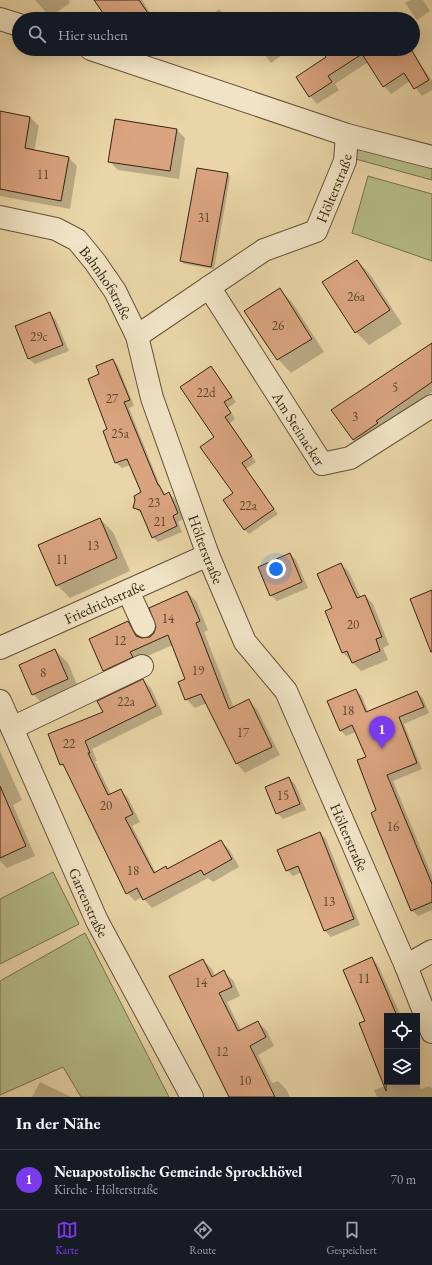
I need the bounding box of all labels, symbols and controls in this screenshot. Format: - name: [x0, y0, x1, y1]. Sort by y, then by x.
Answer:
- search box: [12, 12, 420, 56]
- icon: search: [26, 23, 48, 45]
- text: Hier suchen: [58, 25, 128, 44]
- street label: Hölterstraße: [311, 153, 355, 225]
- house number: 11: [37, 166, 49, 183]
- house number: 31: [198, 209, 210, 226]
- street label: Bahnhofstraße: [76, 242, 137, 323]
- house number: 26a: [347, 288, 366, 305]
- house number: 26: [272, 317, 284, 334]
- house number: 29c: [30, 328, 48, 345]
- house number: 5: [392, 379, 398, 396]
- house number: 22d: [196, 384, 216, 401]
- street label: Am Steinacker: [268, 387, 330, 469]
- house number: 27: [106, 390, 119, 407]
- house number: 3: [352, 408, 358, 425]
- house number: 25a: [111, 425, 130, 442]
- house number: 23: [148, 494, 160, 511]
- house number: 22a: [239, 497, 258, 514]
- street label: Hölterstraße: [185, 512, 229, 587]
- house number: 21: [154, 513, 166, 530]
- house number: 13: [87, 537, 99, 554]
- house number: 11: [56, 551, 68, 568]
- your location: [266, 559, 286, 579]
- street label: Friedrichstraße: [61, 575, 147, 628]
- house number: 14: [162, 610, 175, 627]
- house number: 20: [347, 616, 359, 633]
- house number: 12: [114, 632, 127, 649]
- house number: 19: [192, 662, 205, 679]
- house number: 8: [40, 664, 46, 681]
- house number: 22a: [117, 693, 136, 710]
- house number: 18: [342, 702, 354, 719]
- pin: 1: [369, 716, 395, 749]
- house number: 17: [237, 724, 250, 741]
- house number: 22: [63, 735, 76, 752]
- house number: 15: [277, 787, 289, 804]
- house number: 20: [100, 797, 112, 814]
- street label: Hölterstraße: [327, 800, 373, 874]
- house number: 16: [387, 818, 399, 835]
- house number: 18: [127, 862, 139, 879]
- street label: Gartenstraße: [65, 864, 113, 940]
- house number: 13: [323, 893, 335, 910]
- house number: 11: [358, 970, 370, 987]
- house number: 14: [195, 974, 208, 991]
- map controls: [384, 1013, 420, 1085]
- button: locate: [384, 1013, 420, 1049]
- house number: 12: [216, 1043, 229, 1060]
- button: layers: [384, 1049, 420, 1085]
- house number: 10: [239, 1072, 251, 1089]
- text: In der Nähe: [16, 1112, 101, 1134]
- text: Neuapostolische Gemeinde Sprockhövel: [54, 1162, 302, 1181]
- text: 1: [26, 1171, 32, 1188]
- text: 70 m: [391, 1171, 416, 1188]
- text: Kirche · Hölterstraße: [54, 1181, 158, 1198]
- tab: Karte: [55, 1219, 79, 1257]
- tab: Route: [189, 1219, 216, 1257]
- tab: Gespeichert: [327, 1219, 377, 1257]

